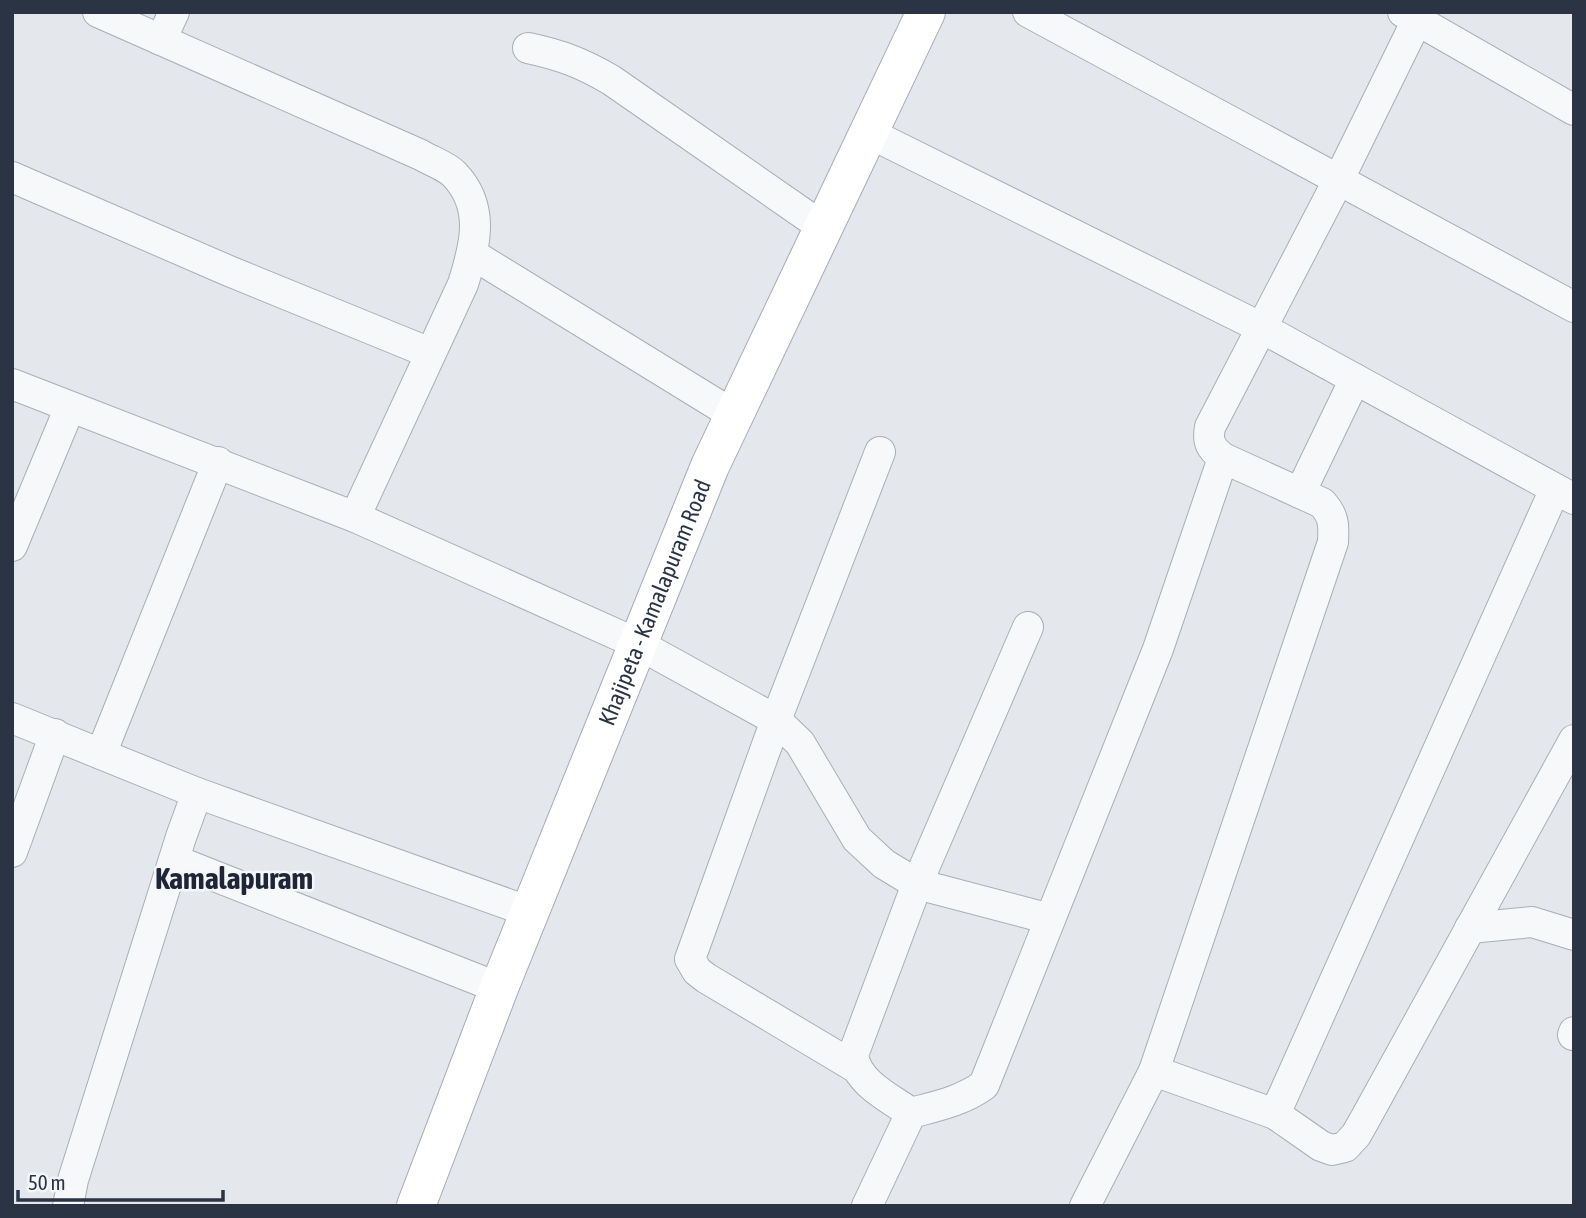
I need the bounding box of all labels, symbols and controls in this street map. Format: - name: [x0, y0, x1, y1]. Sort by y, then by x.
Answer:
- street label: Khajipeta - Kamalapuram Road: [594, 476, 716, 729]
- district label: Kamalapuram: [155, 861, 313, 895]
- scale bar: [18, 1158, 222, 1202]
- text: 50 m: [28, 1170, 66, 1194]

